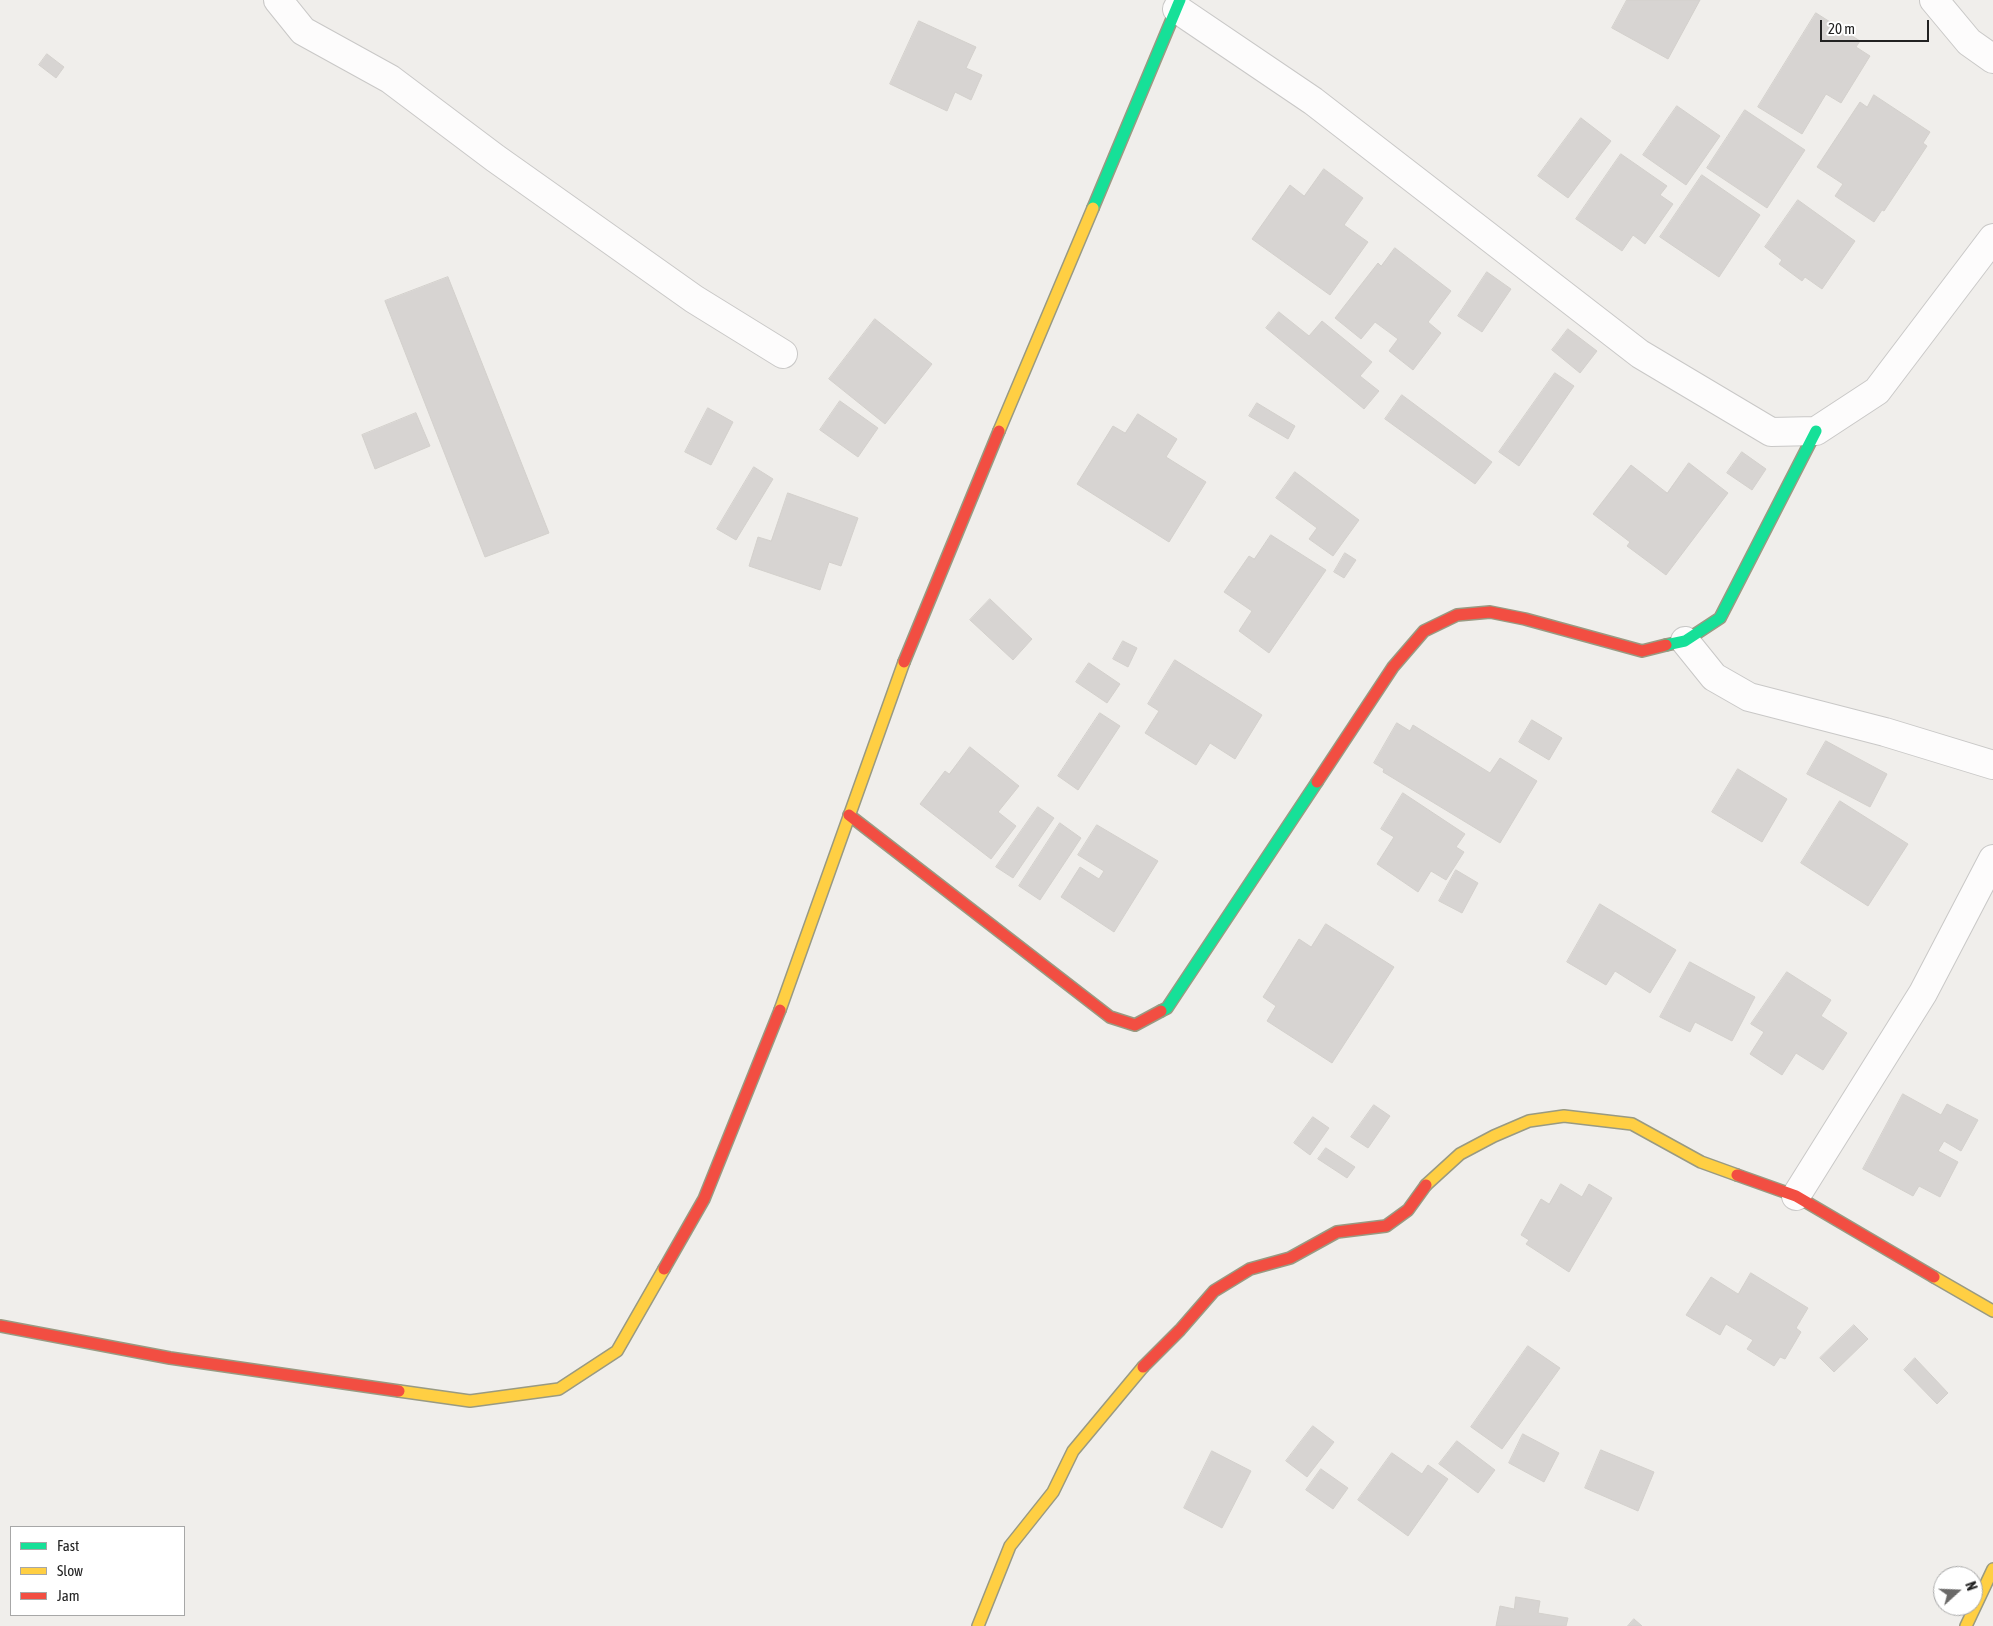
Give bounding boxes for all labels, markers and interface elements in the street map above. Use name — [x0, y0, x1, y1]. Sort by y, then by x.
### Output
scale bar — [1823, 10, 1932, 42]
text: 20 m — [1828, 20, 1855, 37]
legend — [10, 1526, 185, 1616]
text: Fast — [57, 1537, 79, 1554]
text: Slow — [57, 1562, 83, 1579]
north arrow — [1933, 1566, 1983, 1616]
text: N — [1962, 1580, 1980, 1593]
text: Jam — [57, 1587, 80, 1604]

